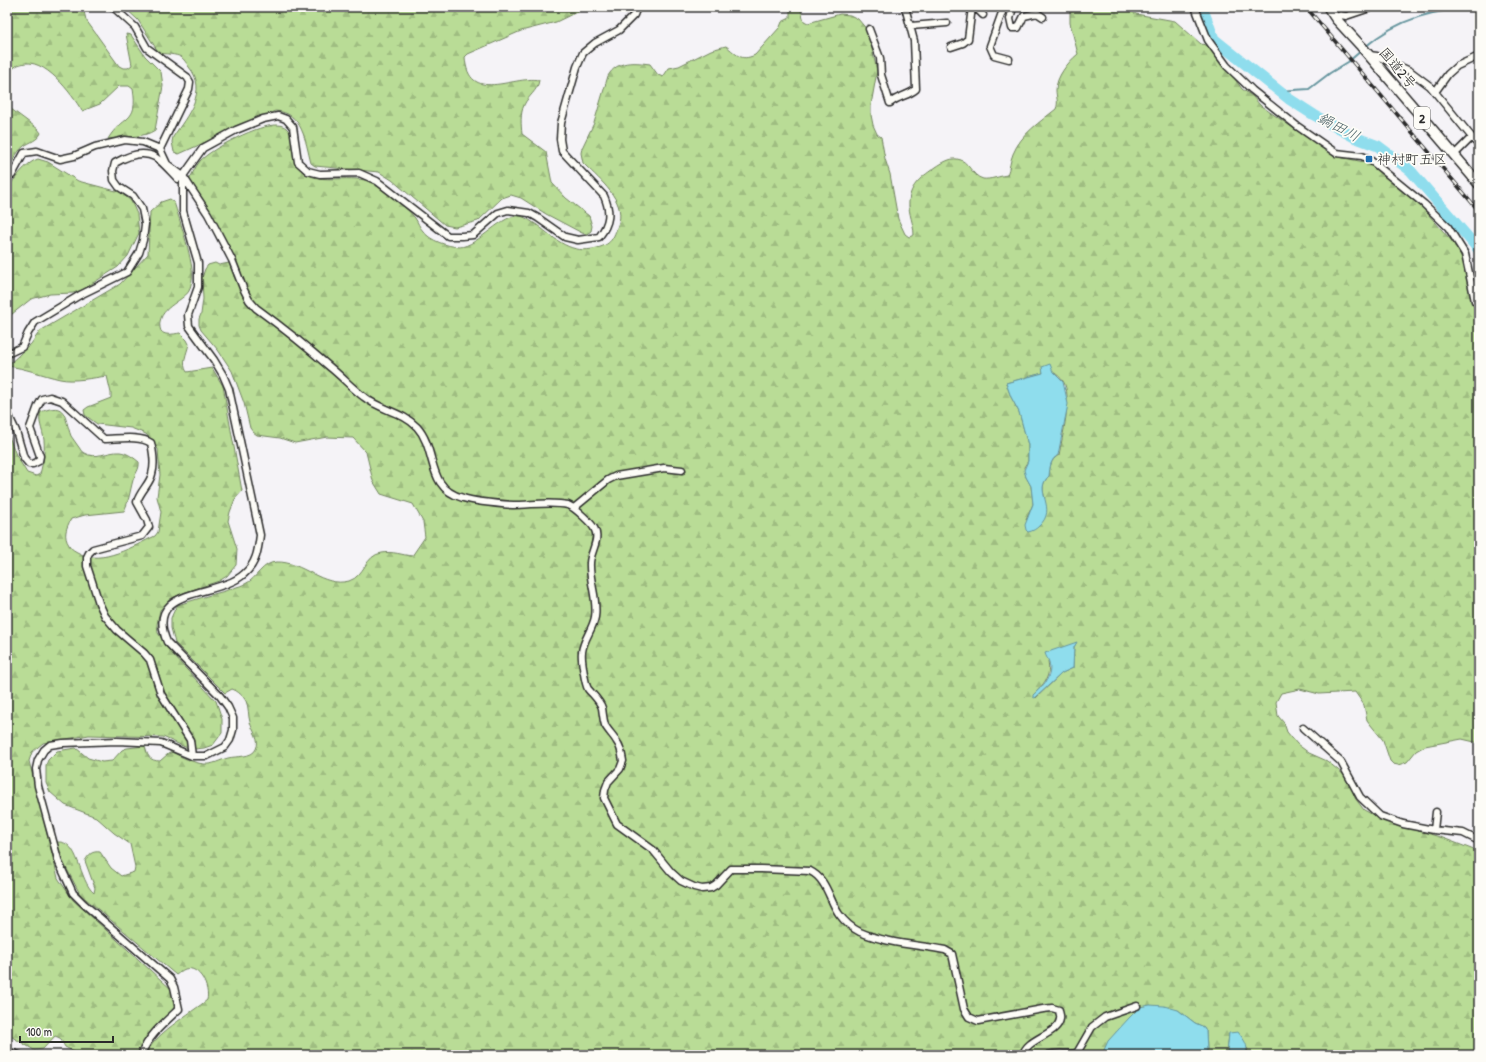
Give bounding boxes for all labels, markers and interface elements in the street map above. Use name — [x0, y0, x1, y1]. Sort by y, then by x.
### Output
street label: 国道2号 — [1375, 43, 1421, 92]
water label: 鍋田川 — [1314, 107, 1364, 146]
road number: 2 — [1414, 107, 1430, 129]
place label: 神村町五区 — [1377, 149, 1447, 168]
marker: 神村町五区 — [1364, 154, 1374, 164]
scale bar — [20, 1018, 113, 1044]
text: 100 m — [26, 1023, 52, 1040]

